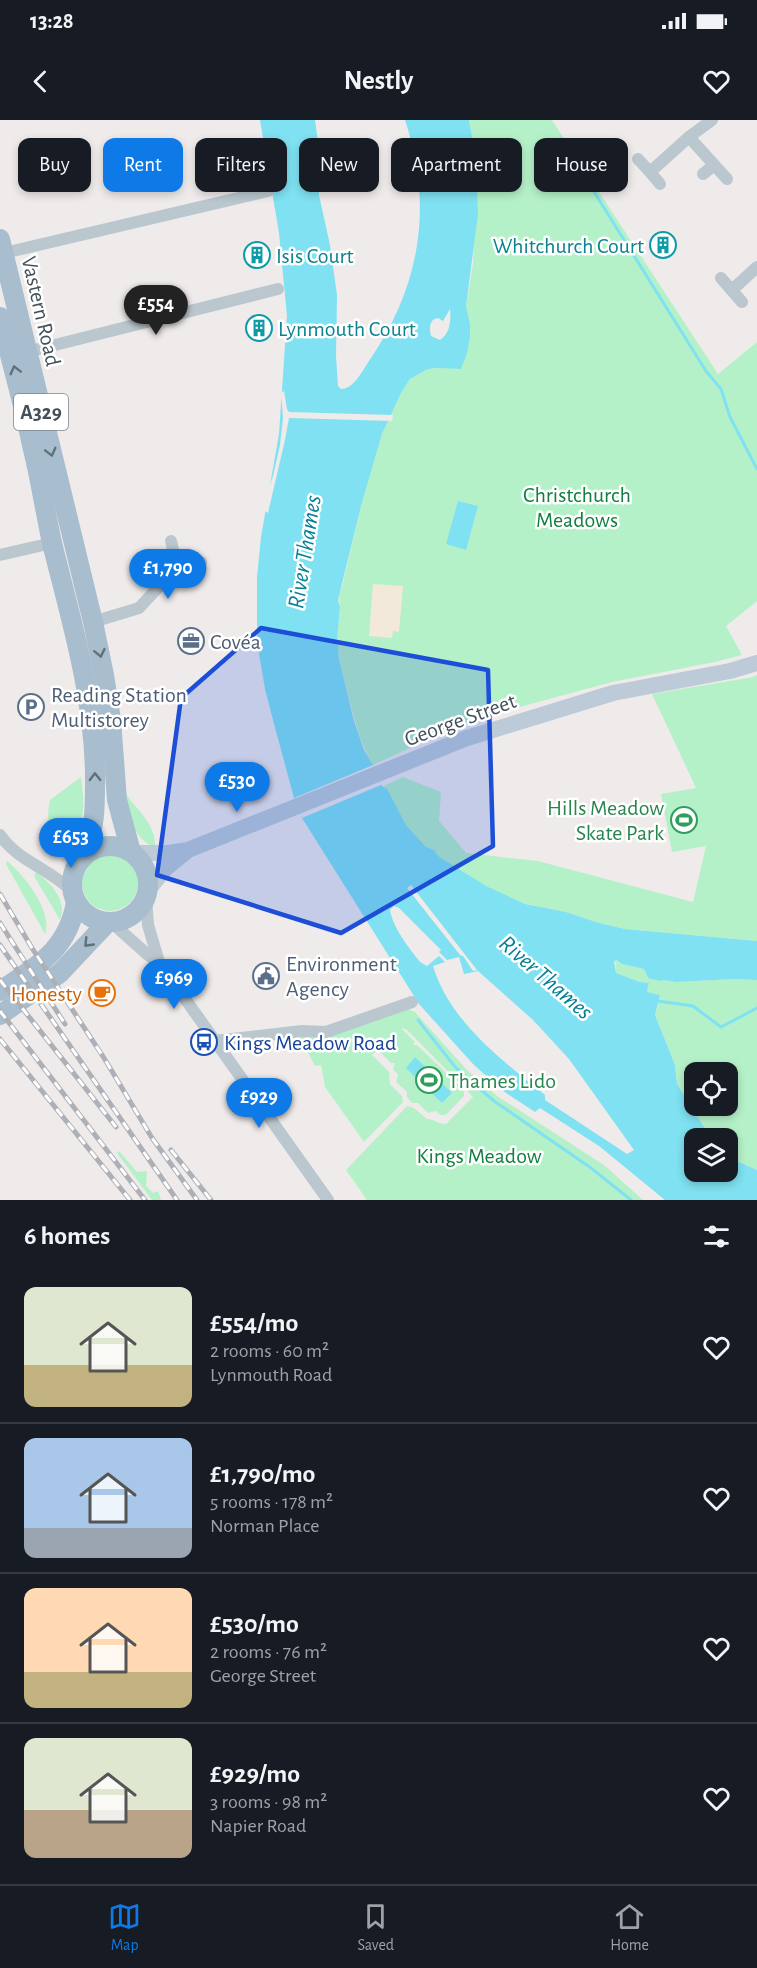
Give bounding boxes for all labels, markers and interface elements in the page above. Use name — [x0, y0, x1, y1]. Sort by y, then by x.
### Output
text: 13:28 — [30, 10, 74, 32]
icon: back — [24, 65, 57, 98]
icon: heart — [700, 65, 733, 98]
text: Nestly — [344, 67, 413, 94]
chip: Buy — [18, 138, 91, 192]
chip: Rent — [103, 138, 183, 192]
chip: Filters — [195, 138, 287, 192]
chip: New — [299, 138, 379, 192]
chip: Apartment — [391, 138, 522, 192]
chip: House — [534, 138, 628, 192]
building icon: Whitchurch Court — [648, 230, 678, 260]
place label: Whitchurch Court — [493, 235, 644, 257]
building icon: Isis Court — [242, 240, 272, 270]
place label: Isis Court — [276, 245, 354, 267]
street label: Vastern Road — [18, 254, 64, 368]
pin: £554 — [120, 285, 192, 336]
text: £554 — [138, 294, 174, 314]
building icon: Lynmouth Court — [244, 313, 274, 343]
place label: Lynmouth Court — [278, 318, 416, 340]
one-way arrow — [9, 365, 22, 375]
road number: A329 — [14, 394, 68, 430]
one-way arrow — [44, 447, 57, 457]
park label: Christchurch Meadows — [523, 484, 631, 531]
water label: River Thames — [284, 493, 326, 611]
pin: £1,790 — [119, 549, 217, 600]
text: £1,790 — [143, 558, 193, 578]
office icon: Covéa — [176, 626, 206, 656]
place label: Covéa — [210, 631, 261, 653]
one-way arrow — [93, 648, 106, 658]
place label: Reading Station Multistorey — [51, 684, 187, 731]
street label: George Street — [402, 690, 519, 750]
parking icon: Reading Station Multistorey — [16, 692, 46, 722]
pin: £530 — [201, 762, 273, 813]
text: £530 — [219, 771, 255, 791]
one-way arrow — [89, 773, 101, 782]
place label: Hills Meadow Skate Park — [547, 797, 664, 844]
sports icon: Hills Meadow Skate Park — [669, 805, 699, 835]
pin: £653 — [35, 818, 107, 869]
text: £653 — [53, 827, 89, 847]
water label: River Thames — [494, 931, 597, 1025]
one-way arrow — [84, 935, 95, 946]
place label: Environment Agency — [286, 953, 397, 1000]
pin: £969 — [138, 959, 210, 1010]
public building icon: Environment Agency — [251, 961, 281, 991]
text: £969 — [155, 968, 193, 988]
cafe icon: Honesty — [87, 978, 117, 1008]
place label: Honesty — [11, 983, 83, 1005]
bus stop icon: Kings Meadow Road — [189, 1027, 219, 1057]
place label: Kings Meadow Road — [224, 1032, 397, 1054]
map controls — [684, 1062, 738, 1182]
button: locate — [684, 1062, 738, 1116]
sports icon: Thames Lido — [414, 1065, 444, 1095]
place label: Thames Lido — [448, 1070, 556, 1092]
pin: £929 — [223, 1078, 295, 1129]
text: £929 — [240, 1087, 278, 1107]
button: layers — [684, 1128, 738, 1182]
park label: Kings Meadow — [416, 1145, 542, 1167]
icon: filters — [700, 1220, 733, 1253]
text: 6 homes — [24, 1223, 110, 1249]
text: £554/mo — [210, 1310, 298, 1336]
icon: home — [72, 1311, 144, 1383]
icon: heart — [700, 1331, 733, 1364]
text: 2 rooms · 60 m² — [210, 1341, 329, 1361]
text: Lynmouth Road — [210, 1365, 332, 1385]
text: £1,790/mo — [210, 1461, 315, 1487]
icon: home — [72, 1462, 144, 1534]
icon: heart — [700, 1482, 733, 1515]
text: 5 rooms · 178 m² — [210, 1492, 333, 1512]
text: Norman Place — [210, 1516, 319, 1536]
text: £530/mo — [210, 1611, 299, 1637]
icon: home — [72, 1612, 144, 1684]
icon: heart — [700, 1632, 733, 1665]
text: 2 rooms · 76 m² — [210, 1642, 327, 1662]
text: George Street — [210, 1666, 316, 1686]
text: £929/mo — [210, 1761, 300, 1787]
icon: home — [72, 1762, 144, 1834]
icon: heart — [700, 1782, 733, 1815]
text: 3 rooms · 98 m² — [210, 1792, 327, 1812]
text: Napier Road — [210, 1816, 306, 1836]
tab: Map — [108, 1900, 141, 1955]
tab: Saved — [357, 1900, 394, 1955]
tab: Home — [610, 1900, 649, 1955]

